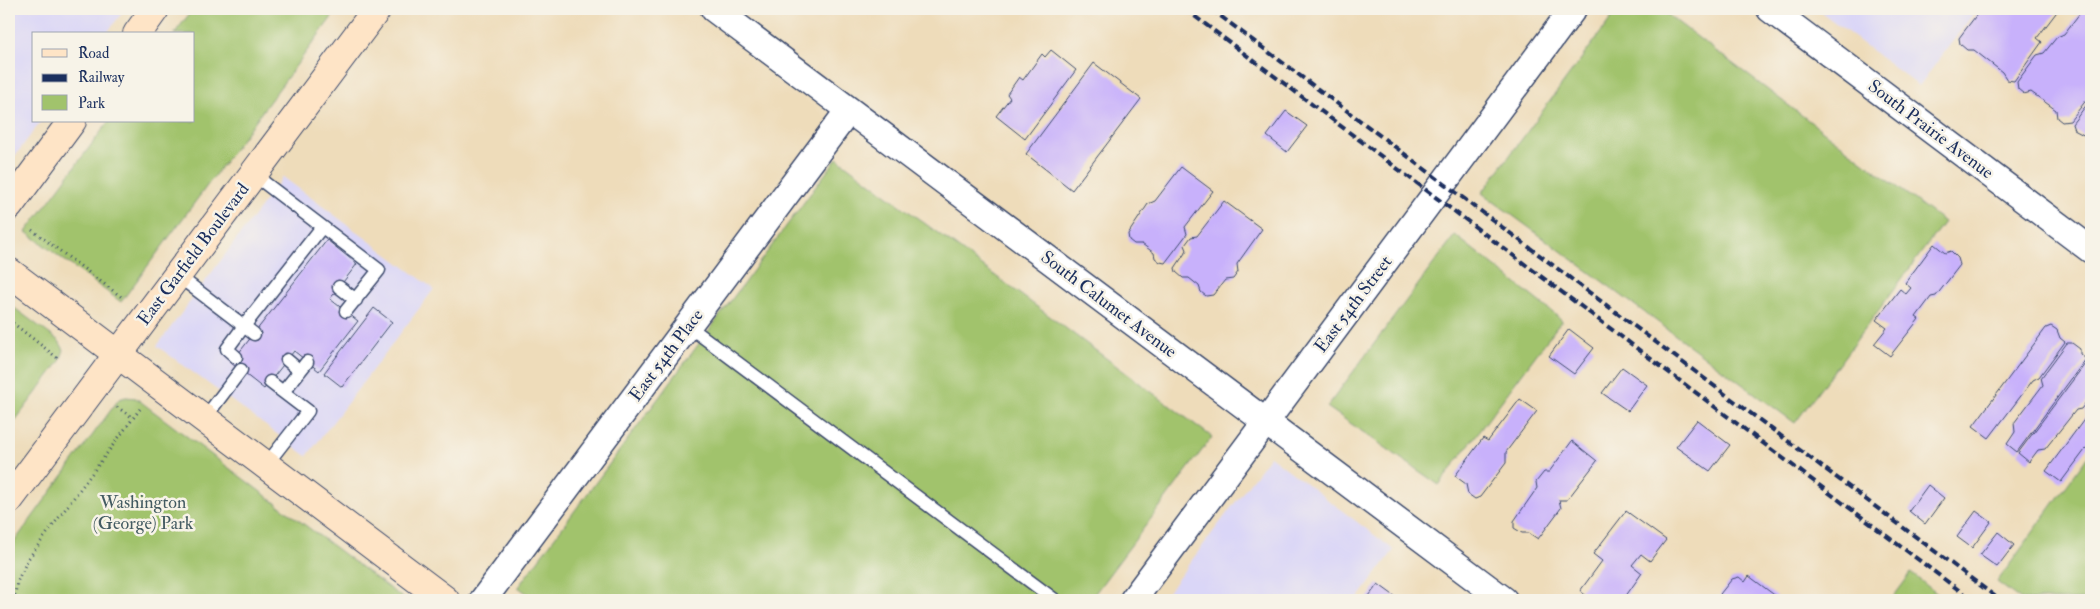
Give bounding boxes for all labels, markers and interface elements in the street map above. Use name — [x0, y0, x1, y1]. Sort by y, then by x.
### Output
legend — [32, 32, 195, 122]
text: Road — [78, 44, 110, 63]
text: Railway — [78, 68, 125, 87]
street label: South Prairie Avenue — [1863, 75, 1998, 184]
text: Park — [78, 94, 105, 113]
street label: East Garfield Boulevard — [132, 178, 255, 330]
street label: South Calumet Avenue — [1036, 246, 1182, 363]
street label: East 54th Street — [1309, 251, 1398, 357]
street label: East 54th Place — [624, 304, 709, 406]
park label: Washington (George) Park — [93, 491, 194, 535]

